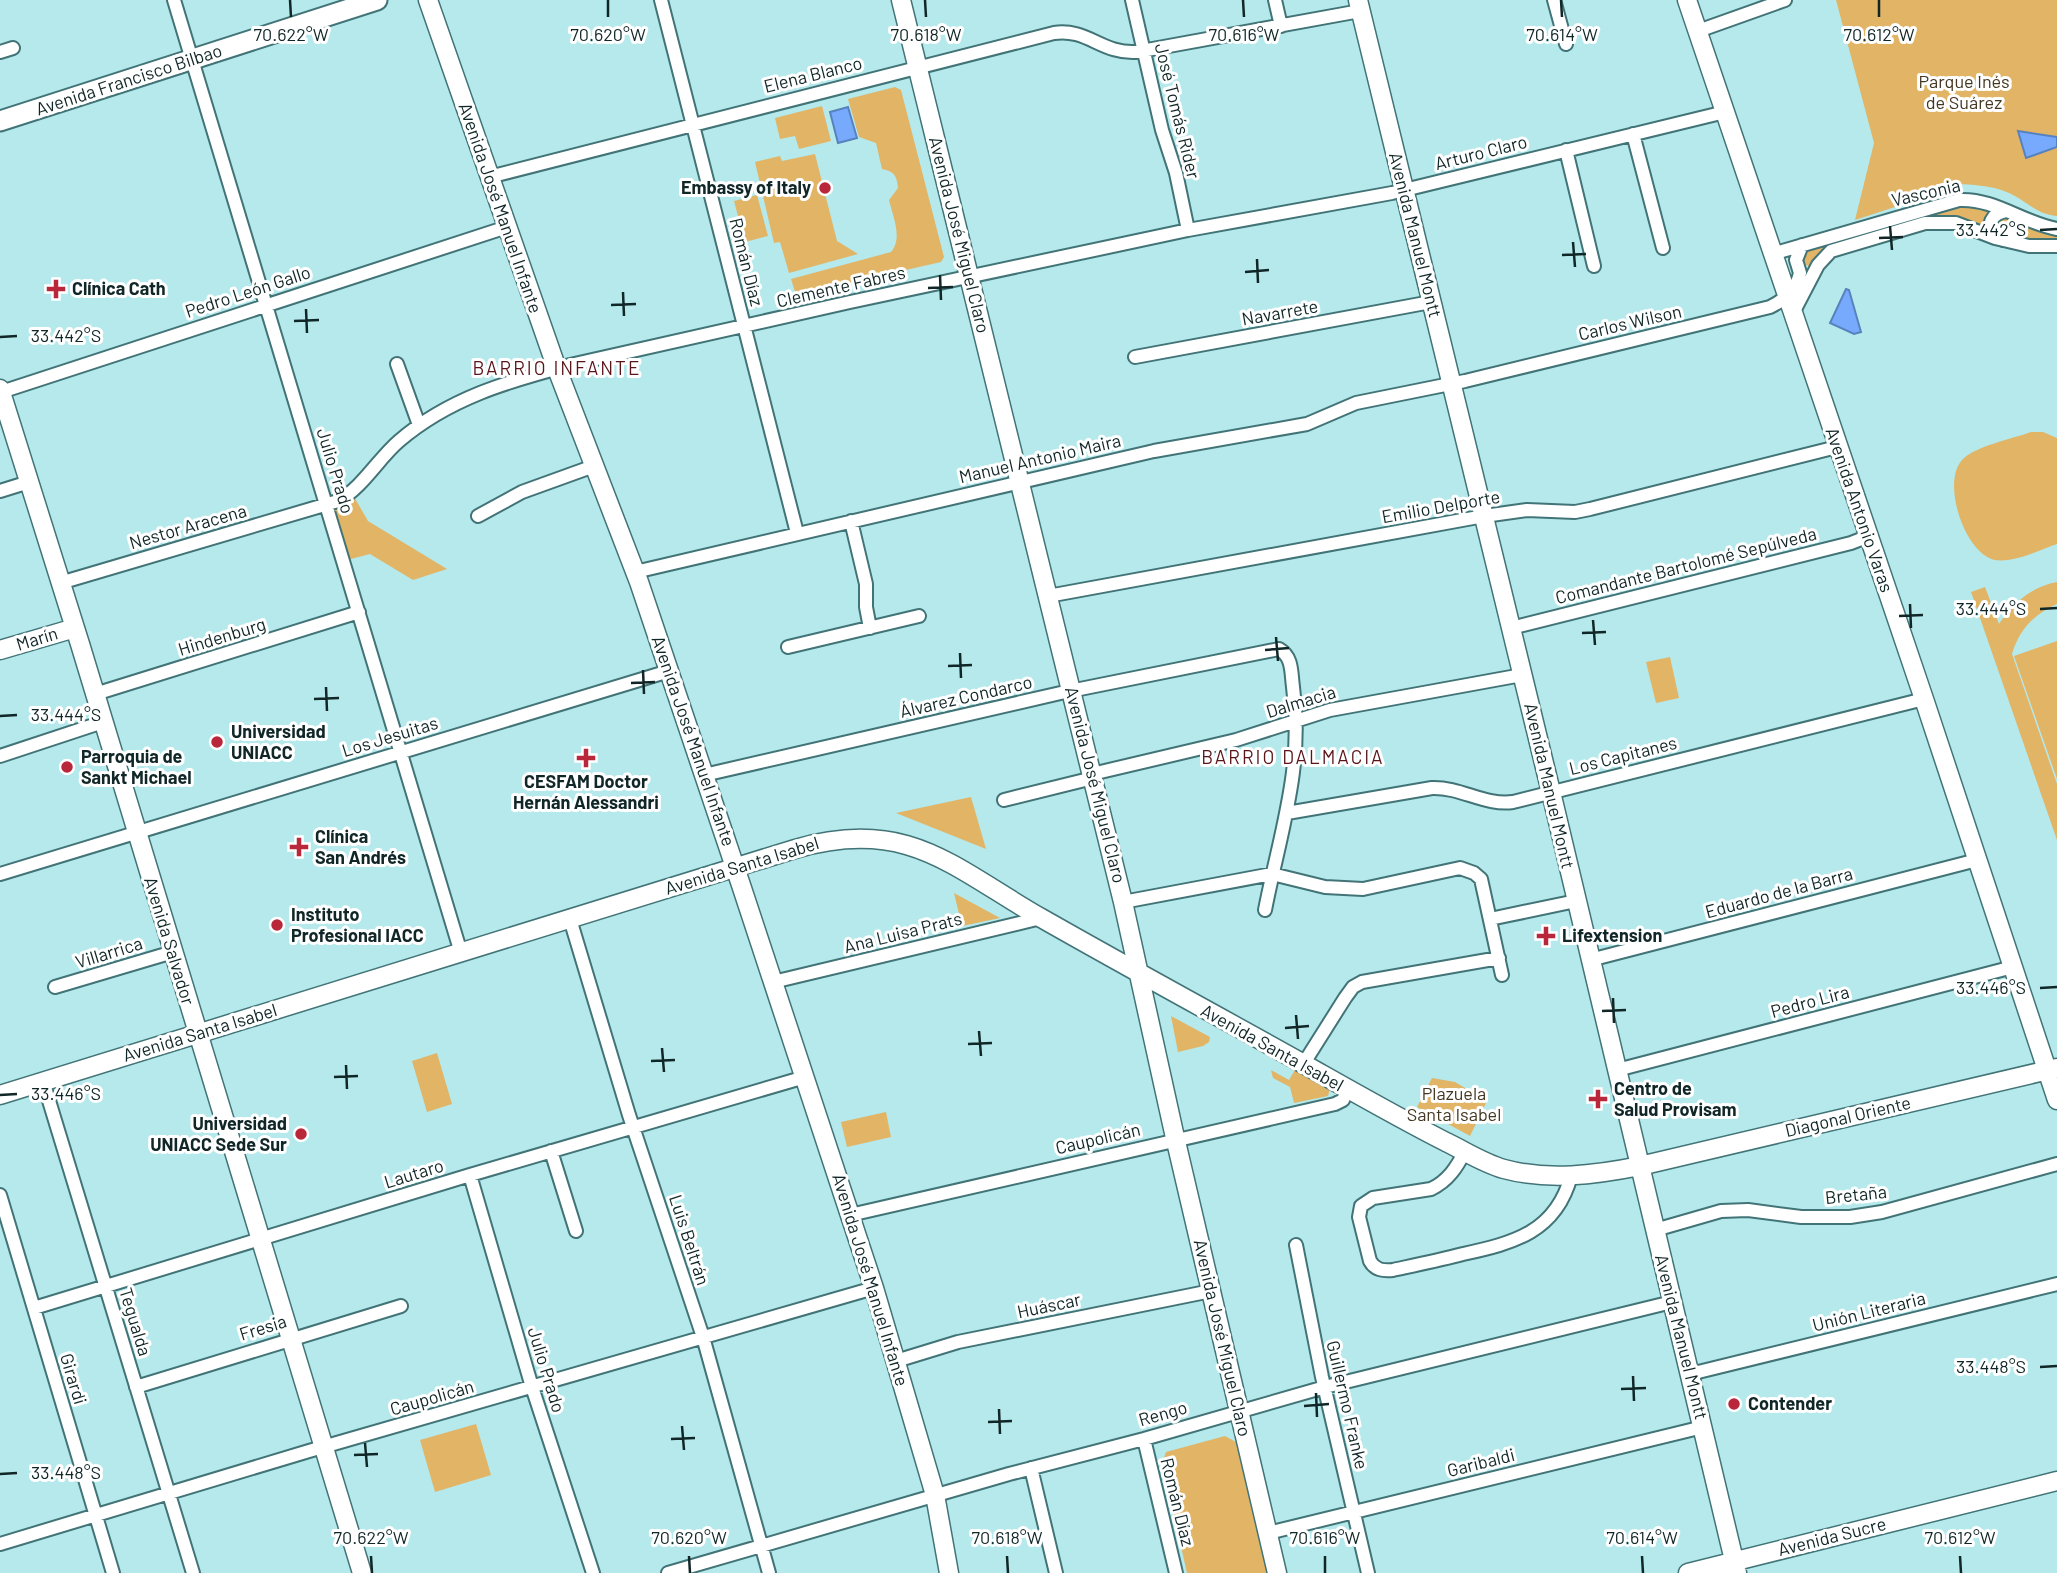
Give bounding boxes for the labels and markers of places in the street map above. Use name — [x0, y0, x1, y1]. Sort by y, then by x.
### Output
place label: Embassy of Italy — [681, 176, 811, 198]
marker: Embassy of Italy — [817, 180, 833, 196]
place label: Clínica Cath — [72, 277, 166, 299]
marker: Clínica Cath — [46, 279, 66, 299]
place label: Universidad UNIACC — [231, 720, 326, 763]
marker: Universidad UNIACC — [209, 734, 225, 750]
place label: Parroquia de Sankt Michael — [81, 745, 192, 788]
marker: CESFAM Doctor Hernán Alessandri — [576, 748, 596, 768]
marker: Parroquia de Sankt Michael — [59, 759, 75, 775]
place label: CESFAM Doctor Hernán Alessandri — [513, 770, 659, 813]
place label: Clínica San Andrés — [315, 825, 406, 868]
marker: Clínica San Andrés — [289, 837, 309, 857]
place label: Instituto Profesional IACC — [291, 903, 424, 946]
marker: Instituto Profesional IACC — [269, 917, 285, 933]
place label: Lifextension — [1562, 924, 1662, 946]
marker: Lifextension — [1536, 926, 1556, 946]
place label: Centro de Salud Provisam — [1614, 1077, 1737, 1120]
marker: Centro de Salud Provisam — [1588, 1089, 1608, 1109]
place label: Universidad UNIACC Sede Sur — [150, 1112, 287, 1155]
marker: Universidad UNIACC Sede Sur — [293, 1126, 309, 1142]
place label: Contender — [1748, 1392, 1832, 1414]
marker: Contender — [1726, 1396, 1742, 1412]

